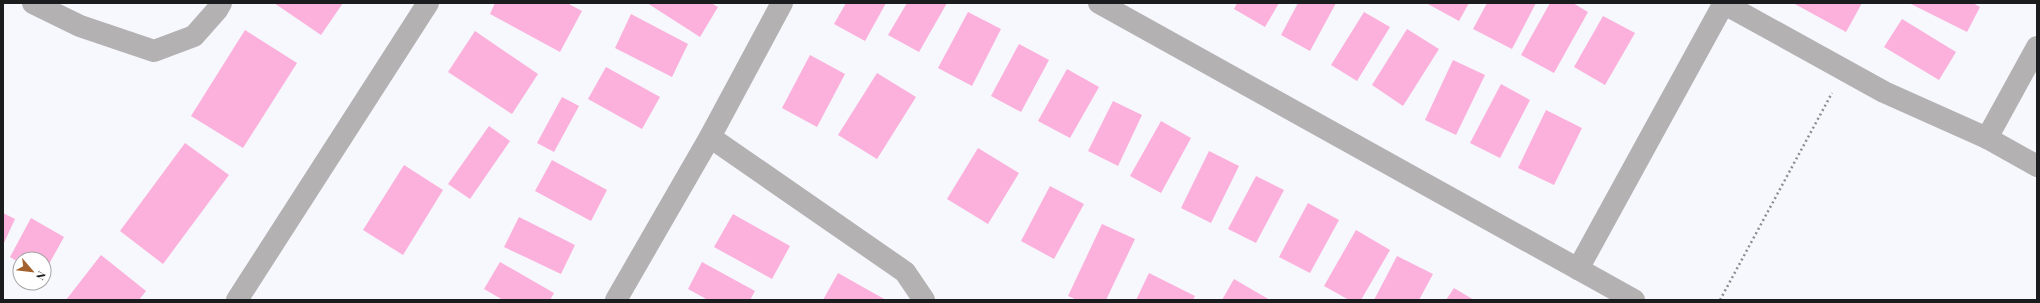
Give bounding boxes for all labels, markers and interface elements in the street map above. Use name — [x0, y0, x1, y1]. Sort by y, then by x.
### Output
north arrow — [12, 251, 52, 291]
text: N — [33, 269, 50, 283]

